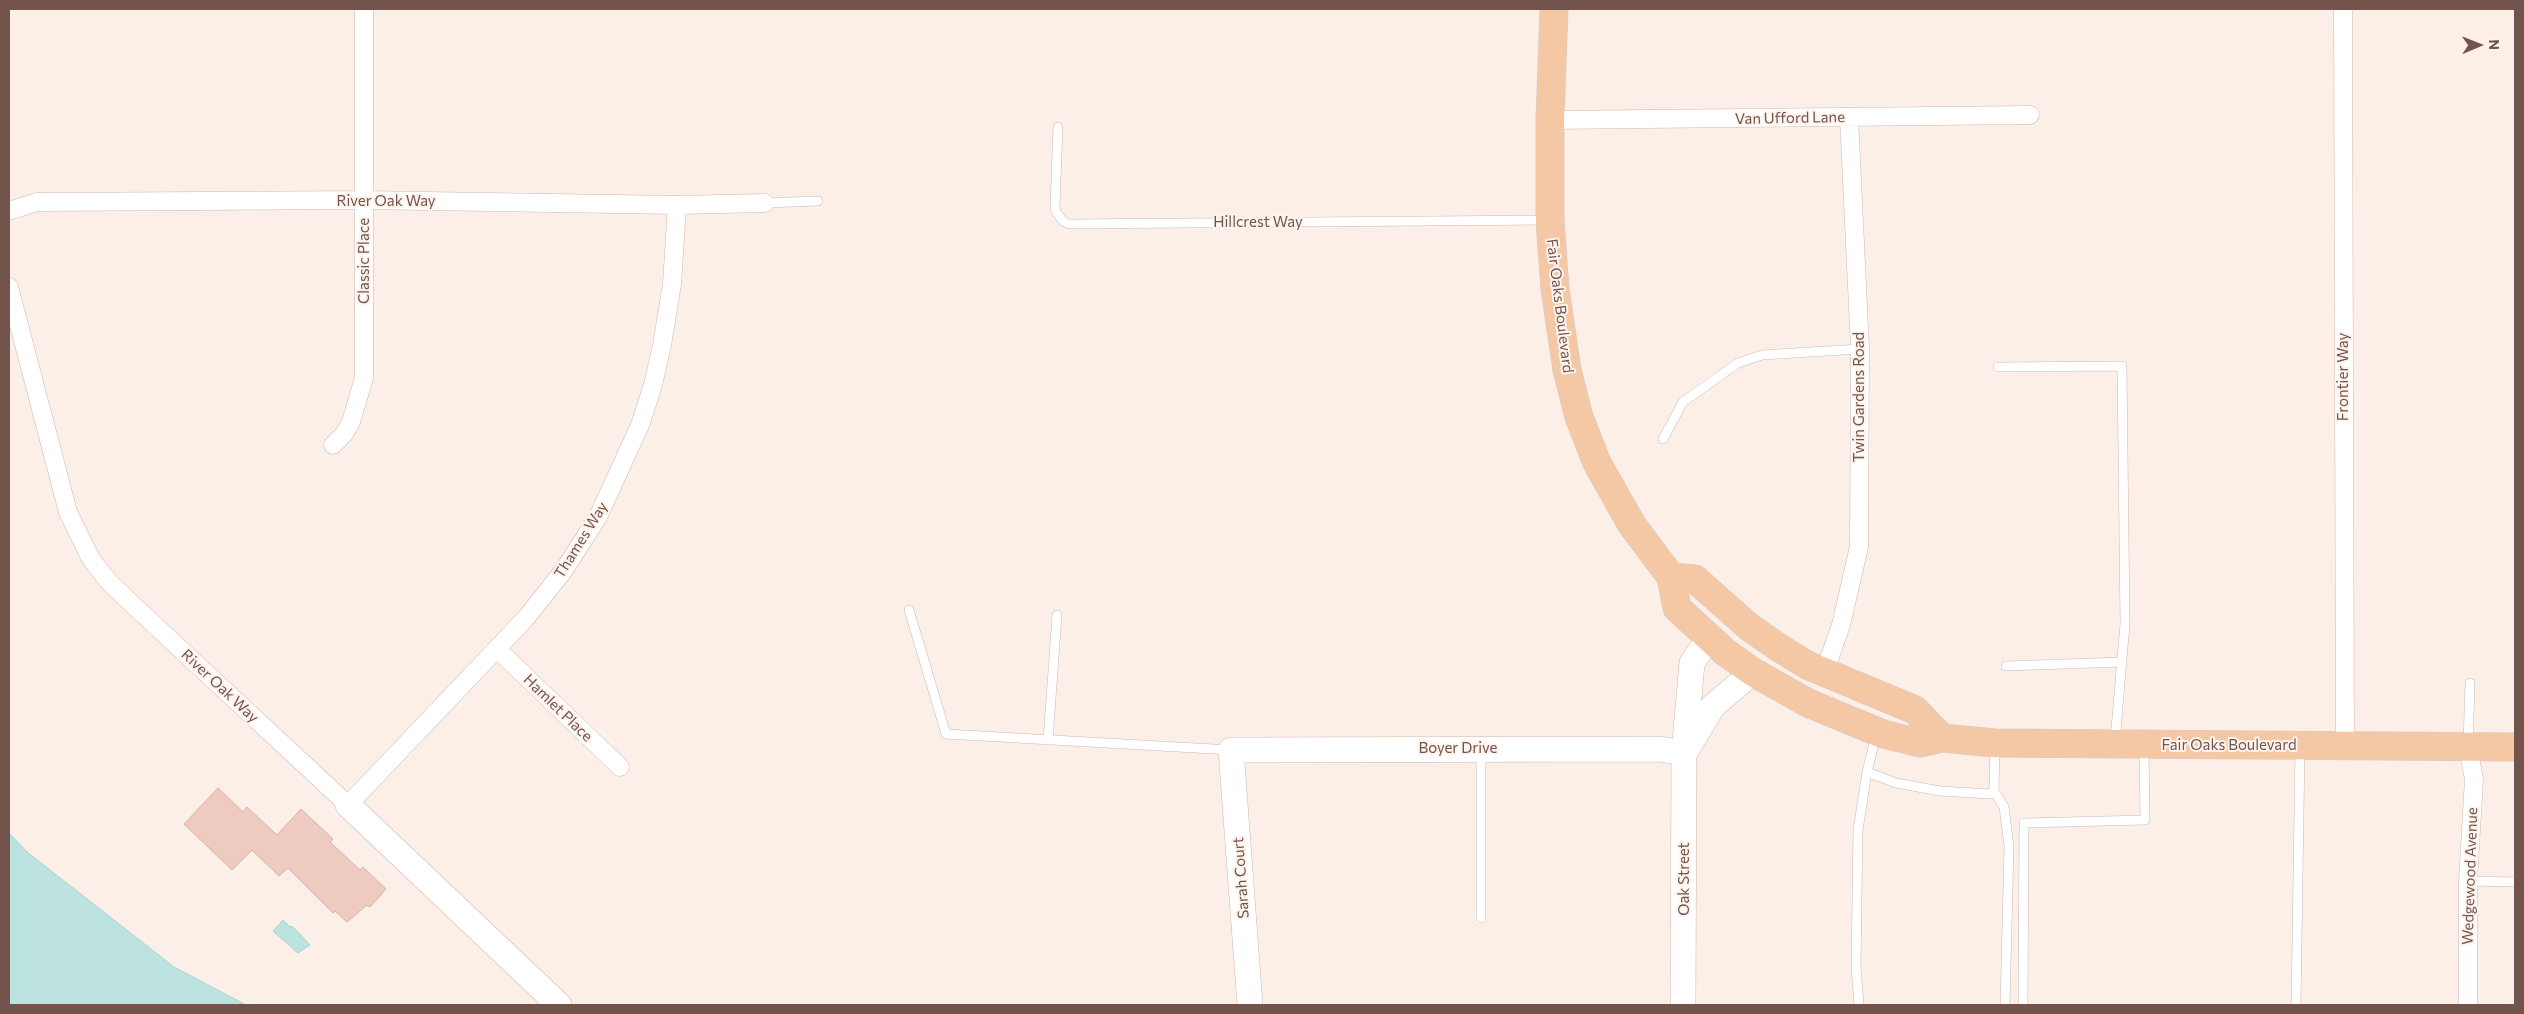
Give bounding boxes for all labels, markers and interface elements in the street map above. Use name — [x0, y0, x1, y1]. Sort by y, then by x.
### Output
north arrow — [2454, 20, 2504, 70]
text: N — [2486, 39, 2503, 50]
street label: Van Ufford Lane — [1735, 108, 1845, 128]
street label: River Oak Way — [336, 192, 436, 210]
street label: Hillcrest Way — [1213, 213, 1303, 231]
street label: Classic Place — [355, 218, 373, 304]
street label: Fair Oaks Boulevard — [1543, 238, 1577, 374]
street label: Twin Gardens Road — [1850, 332, 1868, 462]
street label: Frontier Way — [2334, 333, 2352, 421]
street label: Thames Way — [550, 498, 612, 582]
street label: River Oak Way — [178, 646, 262, 726]
street label: Hamlet Place — [520, 671, 596, 745]
street label: Fair Oaks Boulevard — [2161, 736, 2297, 754]
street label: Boyer Drive — [1419, 739, 1497, 757]
street label: Wedgewood Avenue — [2459, 807, 2481, 945]
street label: Sarah Court — [1229, 837, 1253, 919]
street label: Oak Street — [1675, 842, 1693, 916]

